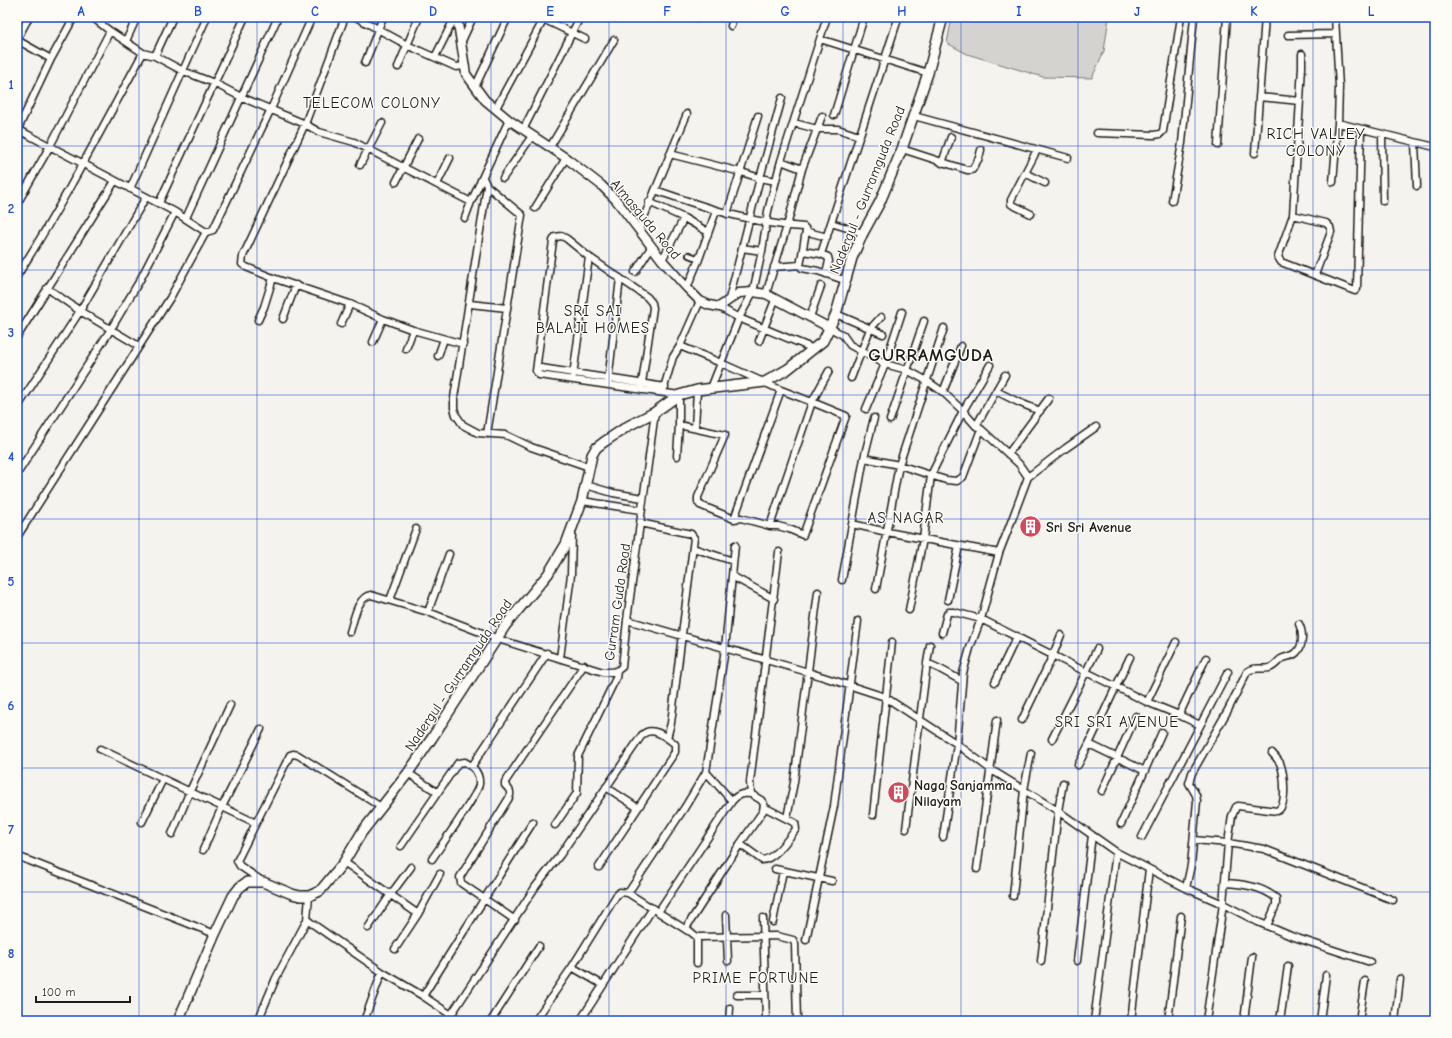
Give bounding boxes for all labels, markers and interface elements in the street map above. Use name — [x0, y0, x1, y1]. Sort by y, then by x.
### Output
text: A — [77, 4, 85, 19]
text: B — [194, 4, 202, 19]
text: C — [311, 4, 319, 19]
text: D — [429, 4, 437, 19]
text: E — [546, 4, 554, 19]
text: F — [663, 4, 671, 19]
text: G — [780, 4, 790, 19]
text: H — [897, 4, 907, 19]
text: I — [1016, 4, 1022, 19]
text: J — [1134, 4, 1140, 19]
text: K — [1250, 4, 1258, 19]
text: L — [1368, 4, 1375, 19]
text: 1 — [8, 77, 14, 92]
district label: TELECOM COLONY — [303, 94, 441, 112]
street label: Nadergul - Gurramguda Road — [826, 104, 909, 277]
district label: RICH VALLEY COLONY — [1266, 125, 1366, 160]
street label: Almasguda Road — [607, 176, 684, 263]
text: 2 — [8, 201, 14, 216]
district label: SRI SAI BALAJI HOMES — [536, 302, 650, 337]
text: 3 — [8, 325, 14, 340]
district label: GURRAMGUDA — [868, 345, 994, 366]
text: 4 — [8, 449, 14, 464]
district label: AS NAGAR — [868, 509, 944, 527]
building icon: Sri Sri Avenue — [1018, 514, 1044, 540]
place label: Sri Sri Avenue — [1046, 519, 1132, 536]
street label: Gurram Guda Road — [601, 542, 634, 662]
text: 5 — [8, 574, 15, 589]
street label: Nadergul - Gurramguda Road — [401, 596, 516, 754]
text: 6 — [8, 698, 15, 713]
district label: SRI SRI AVENUE — [1055, 713, 1179, 731]
place label: Naga Sanjamma Nilayam — [914, 777, 1013, 810]
building icon: Naga Sanjamma Nilayam — [885, 780, 911, 806]
text: 7 — [8, 822, 14, 837]
text: 8 — [8, 946, 14, 961]
district label: PRIME FORTUNE — [693, 969, 819, 987]
scale bar — [36, 978, 130, 1004]
text: 100 m — [42, 985, 75, 999]

